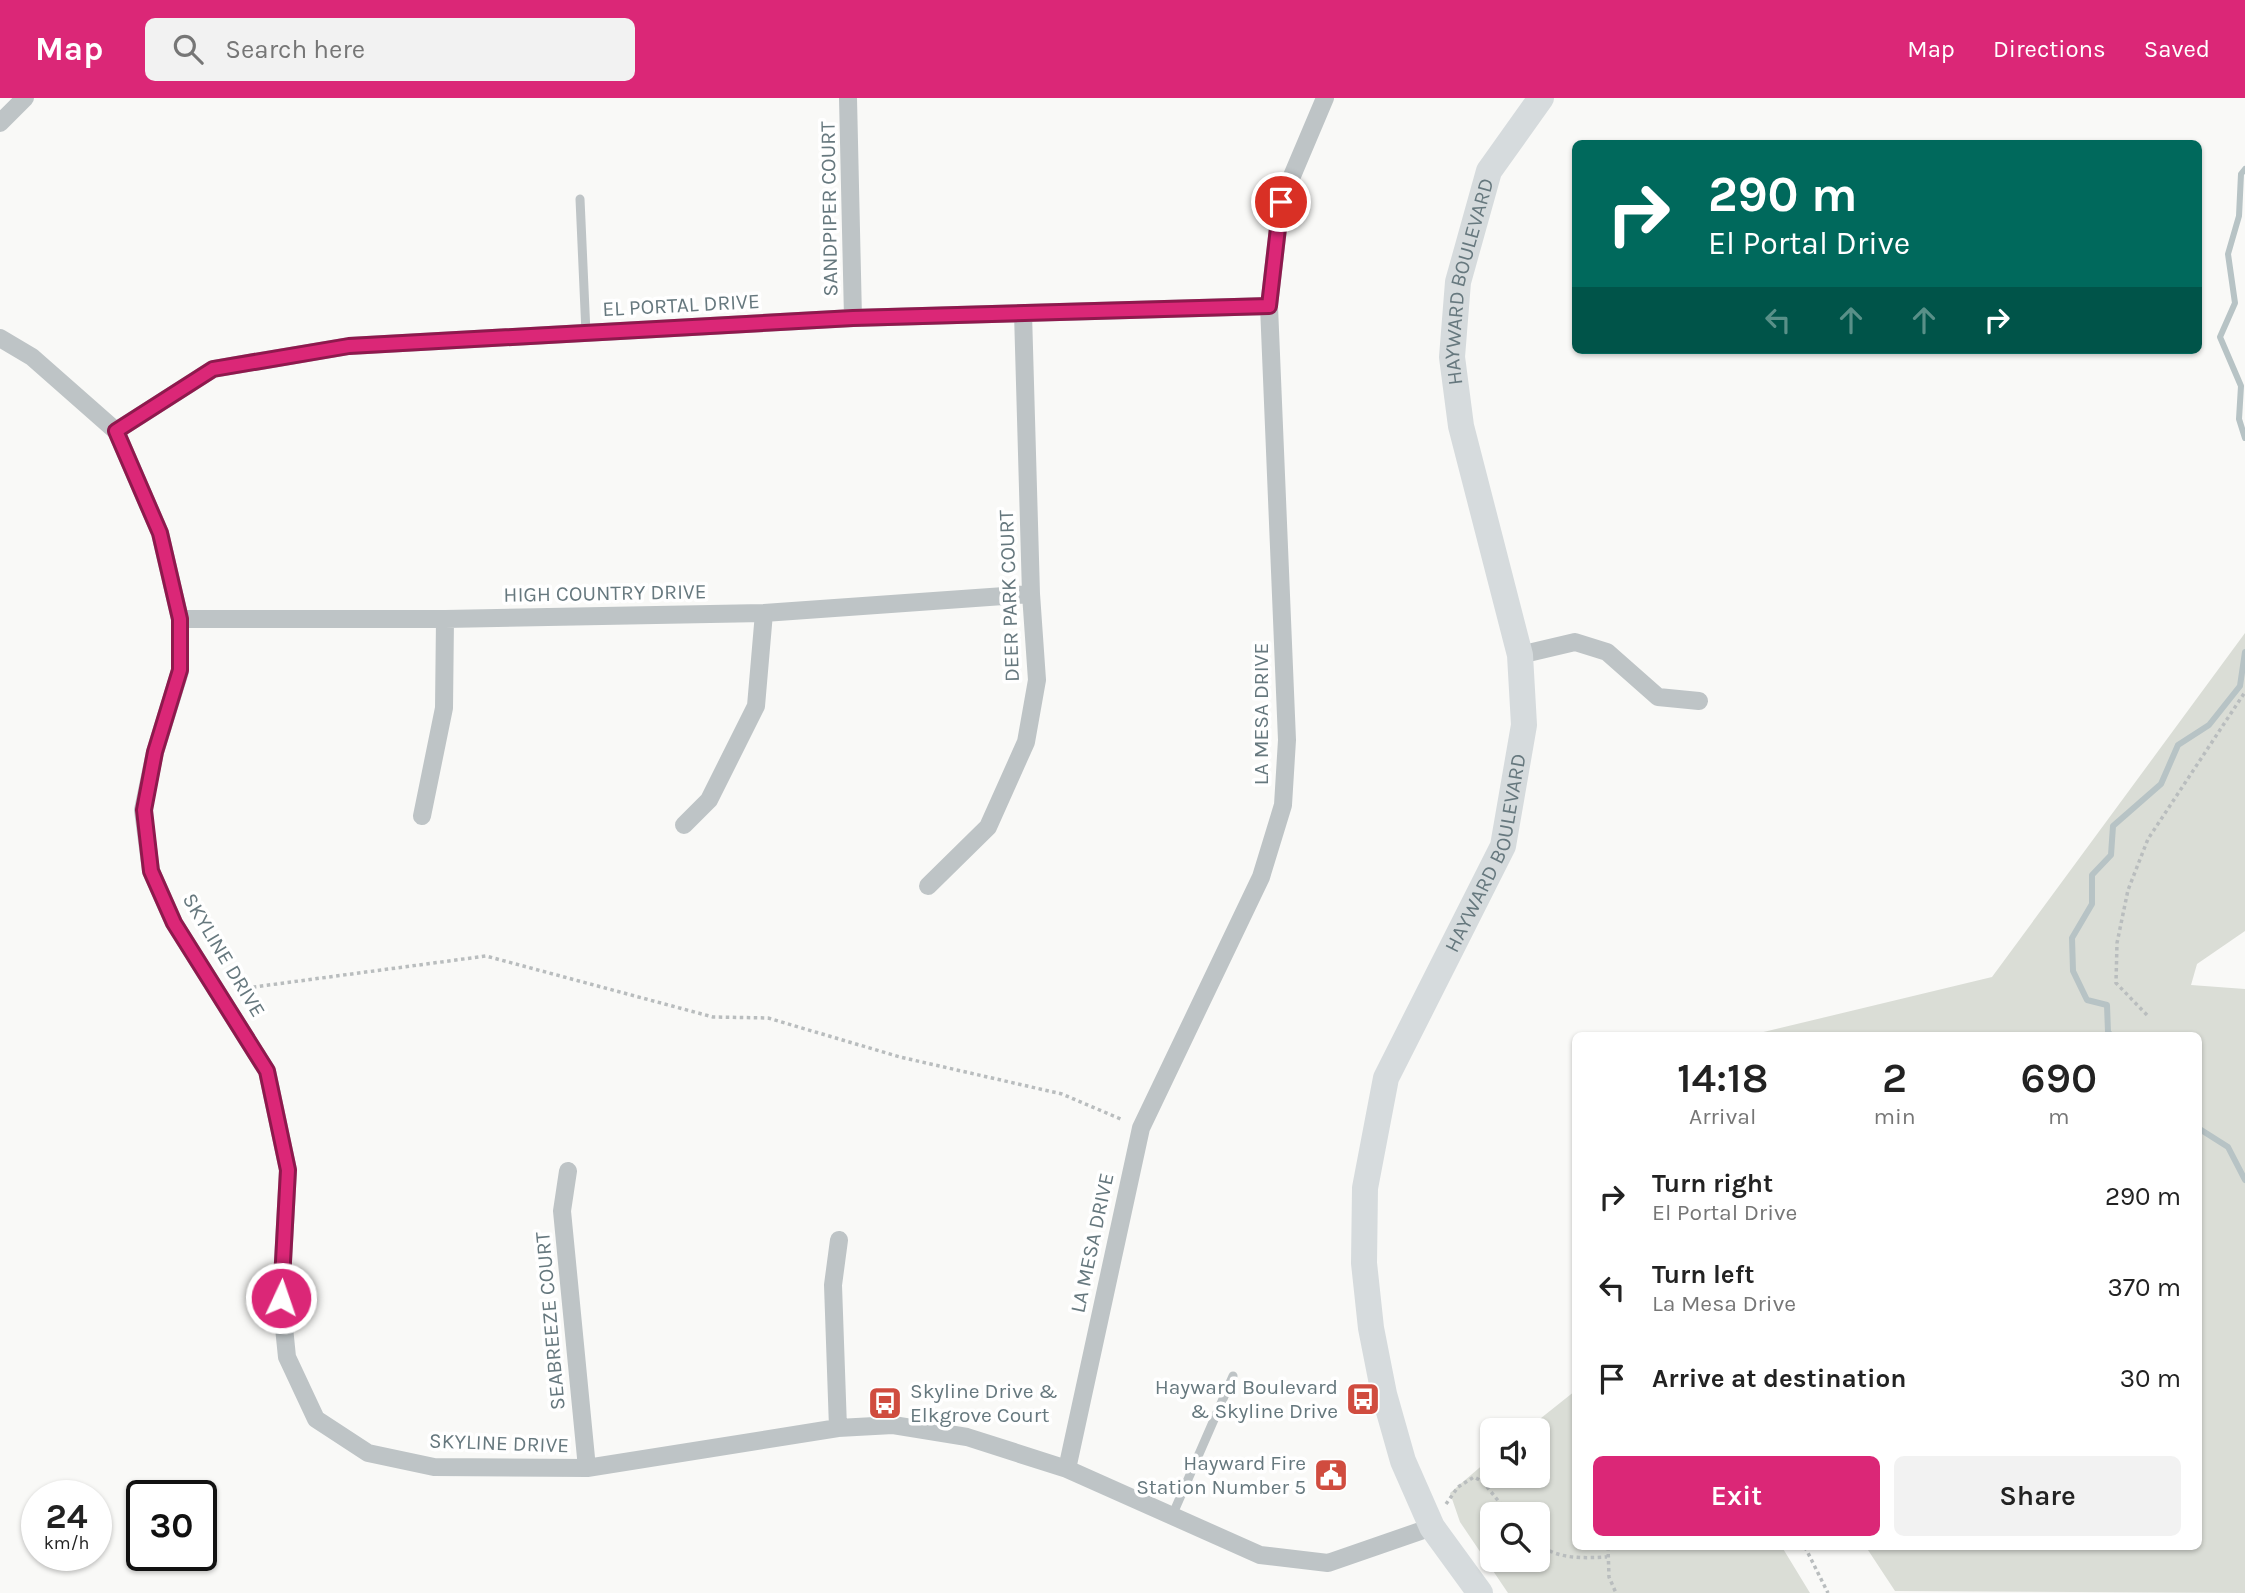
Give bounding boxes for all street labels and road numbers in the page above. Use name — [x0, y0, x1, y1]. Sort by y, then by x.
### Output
street label: SANDPIPER COURT — [815, 121, 843, 297]
street label: HAYWARD BOULEVARD — [1440, 175, 1498, 387]
street label: EL PORTAL DRIVE — [602, 289, 760, 321]
street label: DEER PARK COURT — [994, 509, 1024, 683]
street label: HIGH COUNTRY DRIVE — [503, 579, 707, 607]
street label: LA MESA DRIVE — [1249, 643, 1273, 785]
street label: HAYWARD BOULEVARD — [1439, 752, 1531, 956]
street label: SKYLINE DRIVE — [178, 889, 270, 1021]
street label: LA MESA DRIVE — [1065, 1171, 1119, 1315]
street label: SEABREEZE COURT — [530, 1230, 570, 1411]
street label: SKYLINE DRIVE — [429, 1429, 569, 1457]

